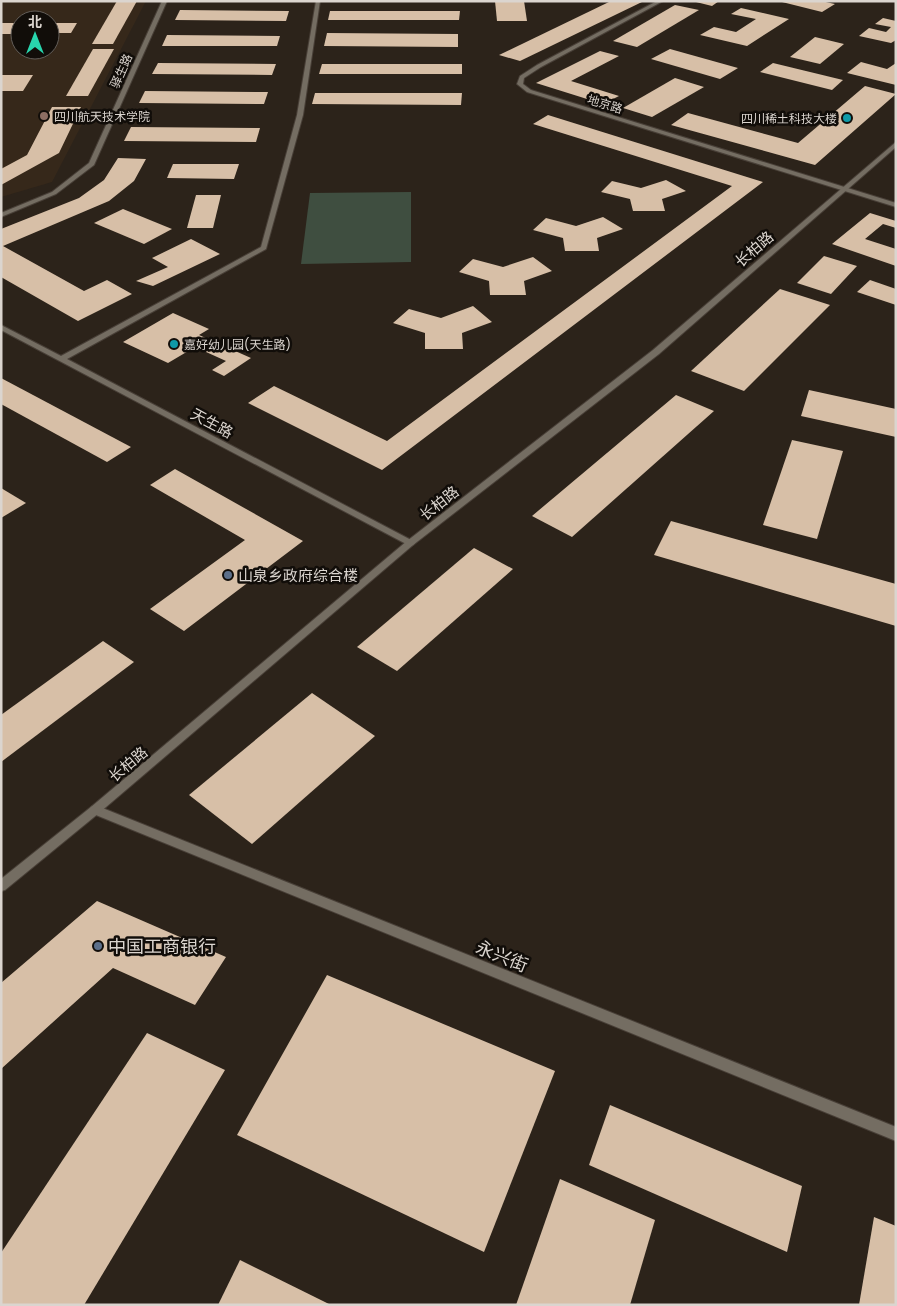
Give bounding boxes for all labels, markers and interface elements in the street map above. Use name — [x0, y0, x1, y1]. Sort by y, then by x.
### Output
north arrow — [10, 10, 60, 60]
text: 北 — [28, 12, 42, 32]
street label: 驿生路 — [106, 51, 136, 91]
street label: 地京路 — [585, 91, 625, 117]
place label: 四川航天技术学院 — [54, 108, 150, 125]
marker: 四川航天技术学院 — [38, 110, 50, 122]
place label: 四川稀土科技大楼 — [741, 110, 837, 127]
marker: 四川稀土科技大楼 — [841, 112, 853, 124]
street label: 长柏路 — [730, 226, 778, 272]
place label: 嘉好幼儿园(天生路) — [184, 336, 291, 353]
marker: 嘉好幼儿园(天生路) — [168, 338, 180, 350]
street label: 天生路 — [187, 403, 237, 443]
street label: 长柏路 — [415, 481, 463, 525]
place label: 山泉乡政府综合楼 — [238, 565, 358, 586]
marker: 山泉乡政府综合楼 — [222, 569, 234, 581]
street label: 长柏路 — [104, 741, 152, 787]
place label: 中国工商银行 — [108, 934, 216, 959]
street label: 永兴街 — [472, 934, 532, 978]
marker: 中国工商银行 — [92, 940, 104, 952]

